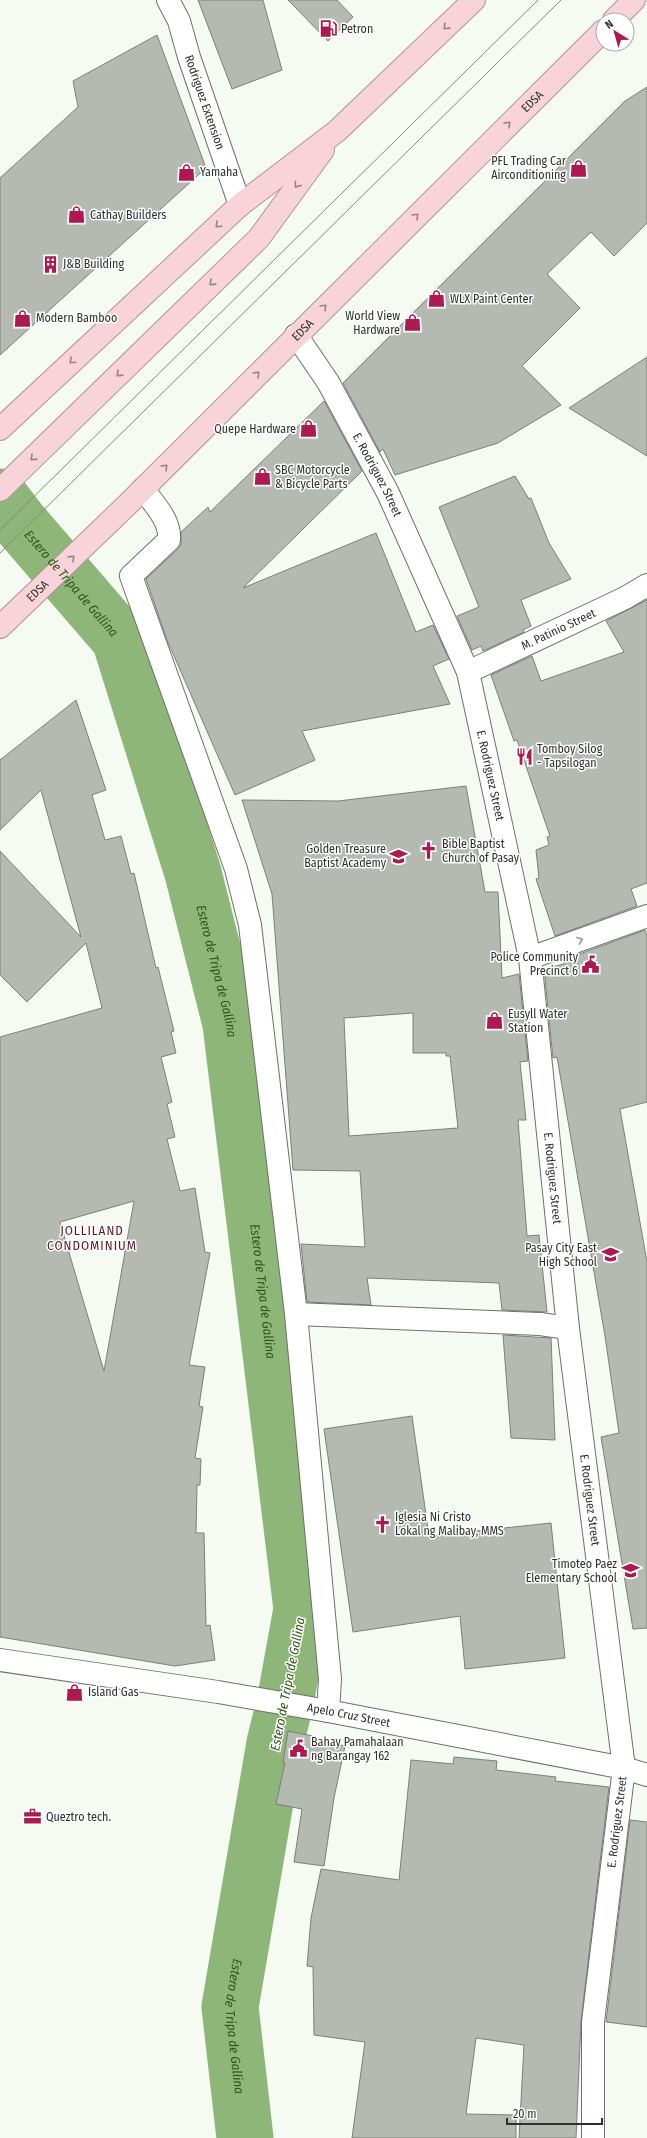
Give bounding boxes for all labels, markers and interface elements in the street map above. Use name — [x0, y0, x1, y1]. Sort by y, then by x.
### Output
north arrow — [595, 12, 635, 52]
text: N — [603, 17, 616, 32]
fuel station icon: Petron — [318, 19, 338, 39]
place label: Petron — [341, 22, 373, 36]
one-way arrow — [443, 22, 451, 30]
street label: Rodriguez Extension — [182, 53, 227, 152]
street label: EDSA — [518, 87, 546, 115]
one-way arrow — [503, 121, 511, 129]
place label: PFL Trading Car Airconditioning — [491, 154, 567, 182]
shop icon: PFL Trading Car Airconditioning — [569, 158, 589, 178]
shop icon: Yamaha — [177, 162, 197, 182]
place label: Yamaha — [200, 165, 238, 179]
one-way arrow — [295, 181, 302, 188]
shop icon: Cathay Builders — [67, 205, 87, 225]
place label: Cathay Builders — [90, 208, 166, 222]
one-way arrow — [411, 213, 419, 221]
one-way arrow — [216, 220, 223, 227]
building icon: J&B Building — [40, 254, 60, 274]
place label: J&B Building — [63, 257, 124, 271]
one-way arrow — [209, 278, 217, 286]
shop icon: WLX Paint Center — [427, 289, 447, 309]
place label: WLX Paint Center — [450, 292, 533, 306]
one-way arrow — [319, 305, 327, 312]
shop icon: Modern Bamboo — [13, 308, 33, 328]
place label: World View Hardware — [345, 309, 400, 337]
place label: Modern Bamboo — [36, 311, 117, 325]
shop icon: World View Hardware — [403, 313, 423, 333]
street label: EDSA — [289, 316, 317, 344]
one-way arrow — [69, 356, 77, 364]
one-way arrow — [116, 369, 124, 377]
one-way arrow — [252, 371, 260, 379]
shop icon: Quepe Hardware — [299, 419, 319, 439]
place label: Quepe Hardware — [214, 422, 296, 436]
street label: E. Rodriguez Street — [350, 431, 405, 519]
one-way arrow — [30, 453, 38, 461]
place label: SBC Motorcycle & Bicycle Parts — [275, 463, 350, 491]
one-way arrow — [160, 464, 168, 472]
shop icon: SBC Motorcycle & Bicycle Parts — [252, 467, 272, 487]
water label: Estero de Tripa de Gallina — [21, 527, 121, 640]
one-way arrow — [67, 555, 75, 563]
street label: EDSA — [24, 577, 52, 605]
street label: M. Patinio Street — [519, 606, 598, 653]
street label: E. Rodriguez Street — [474, 729, 507, 822]
place label: Tomboy Silog - Tapsilogan — [537, 742, 603, 770]
restaurant icon: Tomboy Silog - Tapsilogan — [514, 746, 534, 766]
place label: Bible Baptist Church of Pasay — [442, 837, 520, 865]
church icon: Bible Baptist Church of Pasay — [419, 841, 439, 861]
place label: Golden Treasure Baptist Academy — [304, 842, 387, 870]
school or university icon: Golden Treasure Baptist Academy — [389, 846, 409, 866]
water label: Estero de Tripa de Gallina — [193, 903, 240, 1038]
one-way arrow — [576, 936, 583, 944]
place label: Police Community Precinct 6 — [490, 950, 579, 978]
public building icon: Police Community Precinct 6 — [581, 954, 601, 974]
place label: Eusyll Water Station — [508, 1007, 568, 1035]
shop icon: Eusyll Water Station — [485, 1011, 505, 1031]
street label: E. Rodriguez Street — [541, 1132, 564, 1225]
district label: JOLLILAND CONDOMINIUM — [47, 1223, 137, 1253]
water label: Estero de Tripa de Gallina — [247, 1223, 279, 1360]
place label: Pasay City East High School — [525, 1241, 597, 1269]
school or university icon: Pasay City East High School — [600, 1245, 620, 1265]
street label: E. Rodriguez Street — [577, 1453, 603, 1547]
place label: Iglesia Ni Cristo Lokal ng Malibay, MMS — [395, 1510, 504, 1538]
church icon: Iglesia Ni Cristo Lokal ng Malibay, MMS — [372, 1514, 392, 1534]
place label: Timoteo Paez Elementary School — [526, 1557, 617, 1585]
school or university icon: Timoteo Paez Elementary School — [620, 1561, 640, 1581]
water label: Estero de Tripa de Gallina — [267, 1616, 308, 1752]
shop icon: Island Gas — [65, 1682, 85, 1702]
place label: Island Gas — [88, 1685, 139, 1699]
street label: Apelo Cruz Street — [306, 1700, 391, 1730]
place label: Bahay Pamahalaan ng Barangay 162 — [311, 1735, 404, 1763]
public building icon: Bahay Pamahalaan ng Barangay 162 — [288, 1739, 308, 1759]
street label: E. Rodriguez Street — [604, 1775, 630, 1869]
office icon: Queztro tech. — [23, 1807, 43, 1827]
place label: Queztro tech. — [46, 1810, 111, 1824]
water label: Estero de Tripa de Gallina — [222, 1958, 247, 2095]
scale bar — [507, 2100, 602, 2126]
text: 20 m — [513, 2107, 537, 2121]

